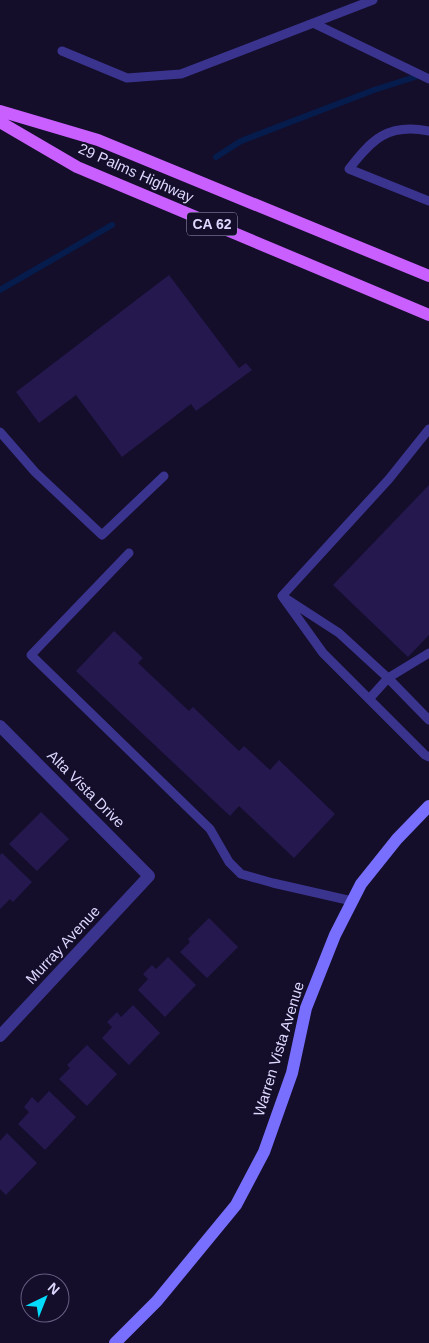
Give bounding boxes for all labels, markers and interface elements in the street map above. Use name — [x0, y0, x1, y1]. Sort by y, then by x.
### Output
street label: 29 Palms Highway — [76, 140, 197, 206]
road number: CA 62 — [187, 212, 237, 235]
street label: Alta Vista Drive — [44, 746, 129, 831]
street label: Murray Avenue — [22, 902, 103, 987]
street label: Warren Vista Avenue — [250, 980, 307, 1118]
north arrow — [20, 1273, 70, 1323]
text: N — [45, 1279, 63, 1298]

